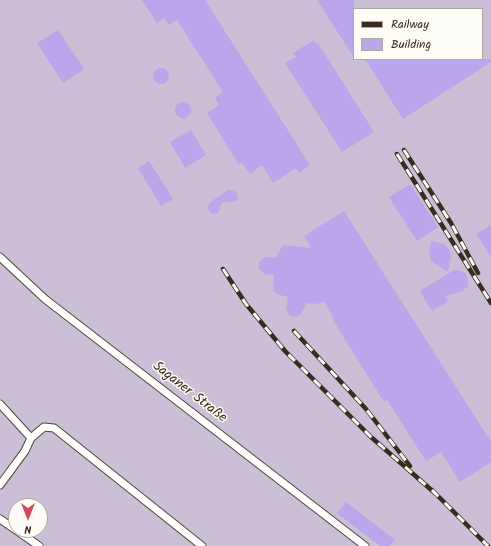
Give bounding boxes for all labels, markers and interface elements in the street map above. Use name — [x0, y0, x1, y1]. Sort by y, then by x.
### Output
legend — [353, 8, 483, 60]
text: Railway — [391, 15, 429, 34]
text: Building — [391, 35, 431, 54]
street label: Saganer Straße — [148, 359, 230, 427]
north arrow — [8, 498, 48, 538]
text: N — [25, 520, 31, 538]

